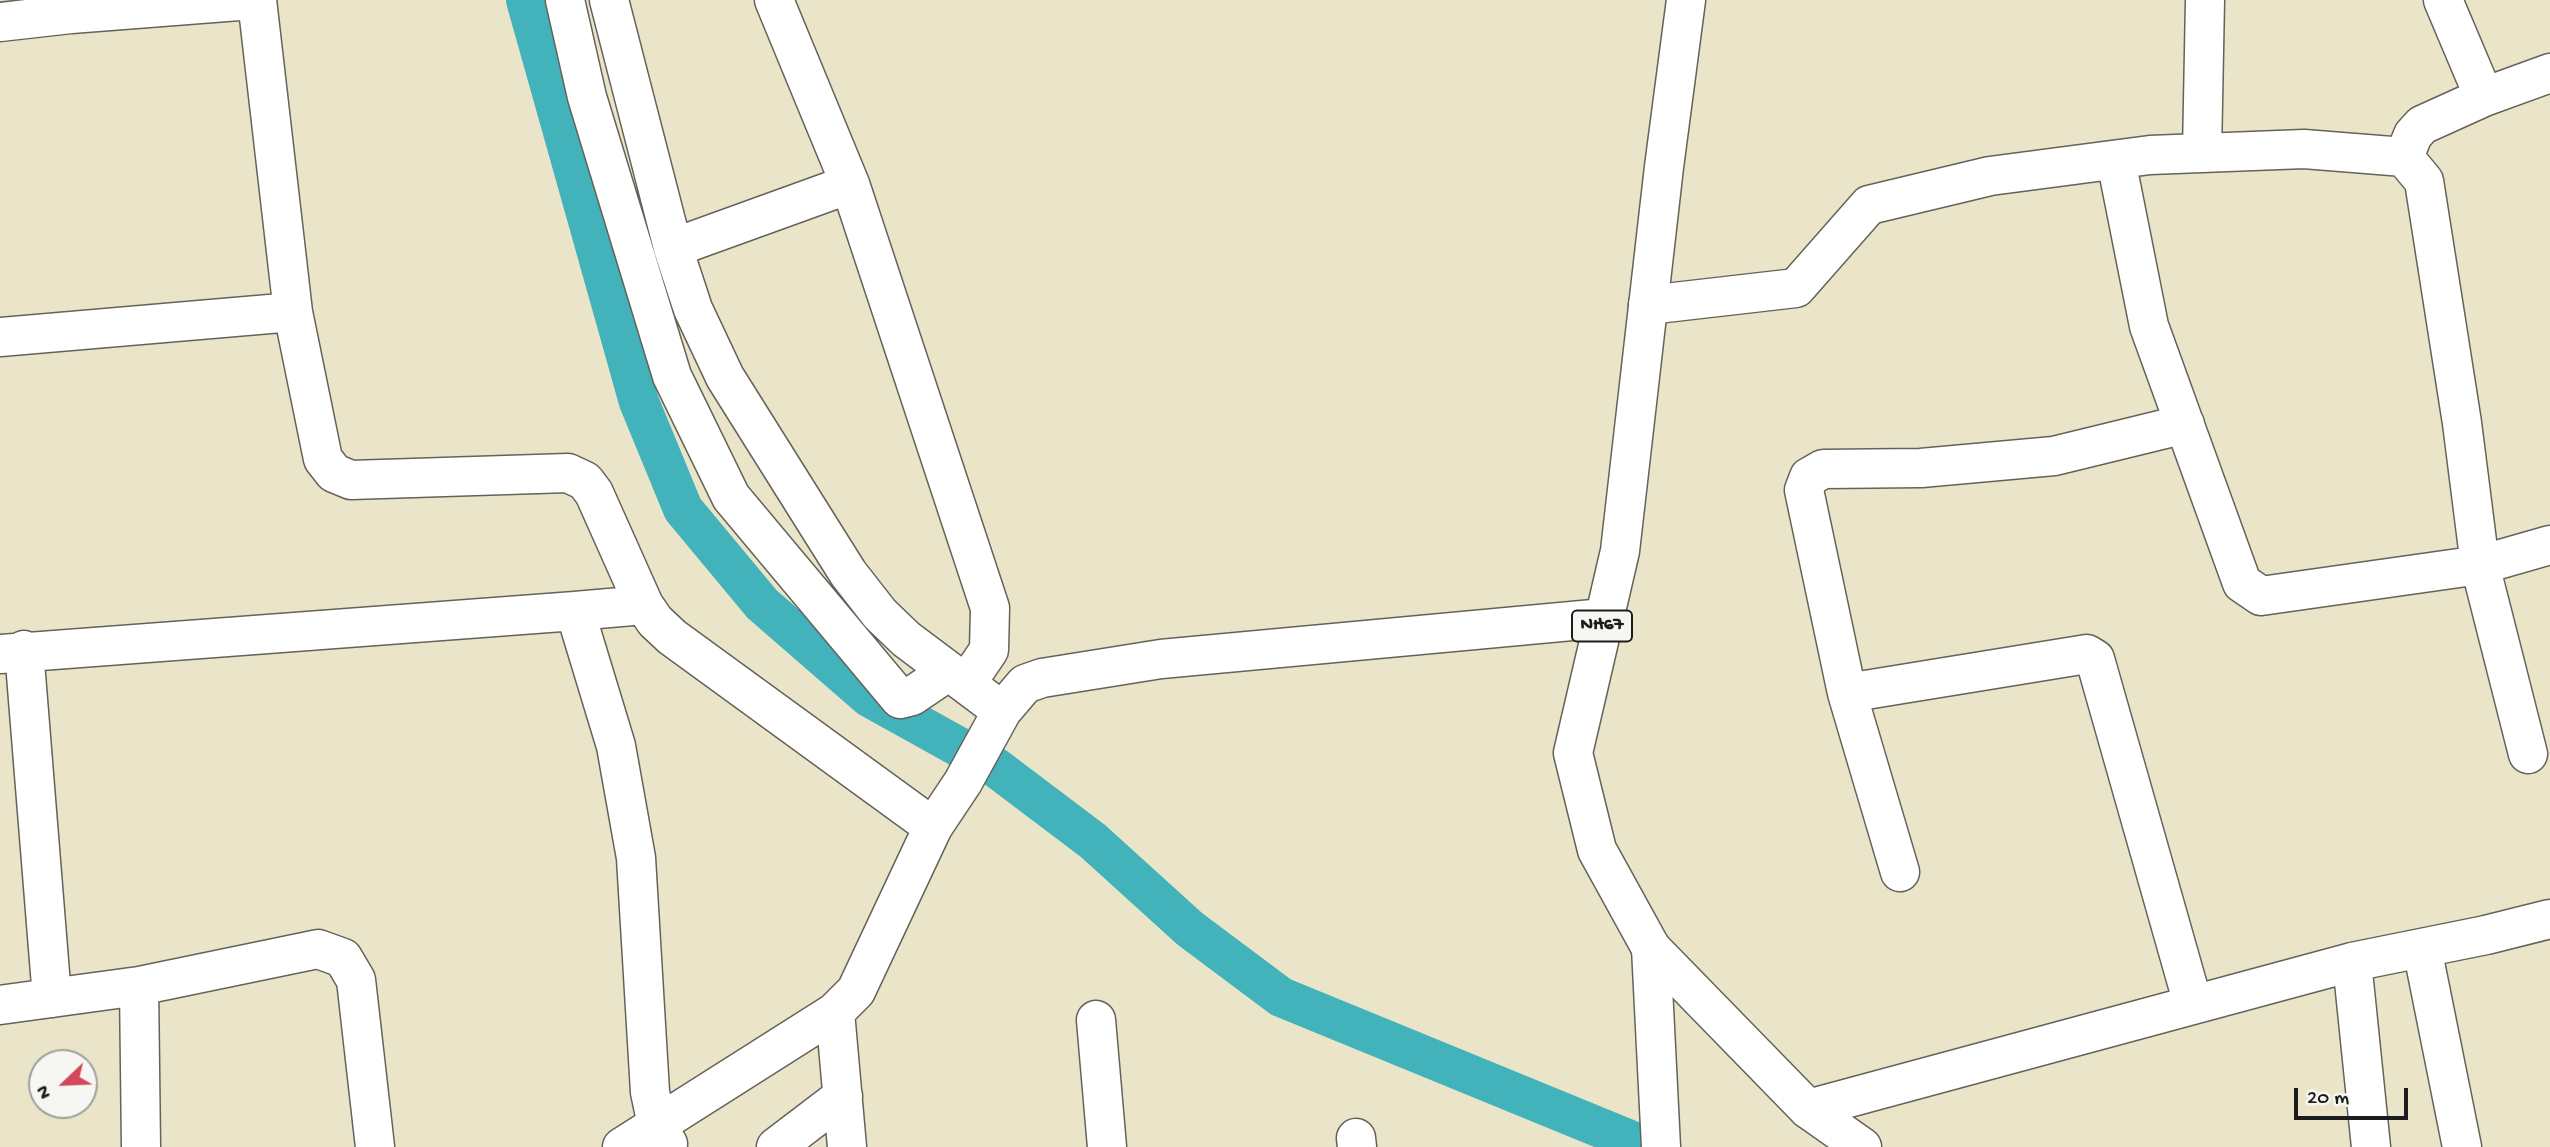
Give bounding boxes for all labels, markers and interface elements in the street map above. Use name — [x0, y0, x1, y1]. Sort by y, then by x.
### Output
road number: NH67 — [1572, 610, 1632, 642]
north arrow — [28, 1049, 98, 1119]
scale bar — [2298, 1074, 2412, 1118]
text: N — [32, 1081, 58, 1102]
text: 20 m — [2307, 1087, 2349, 1112]

